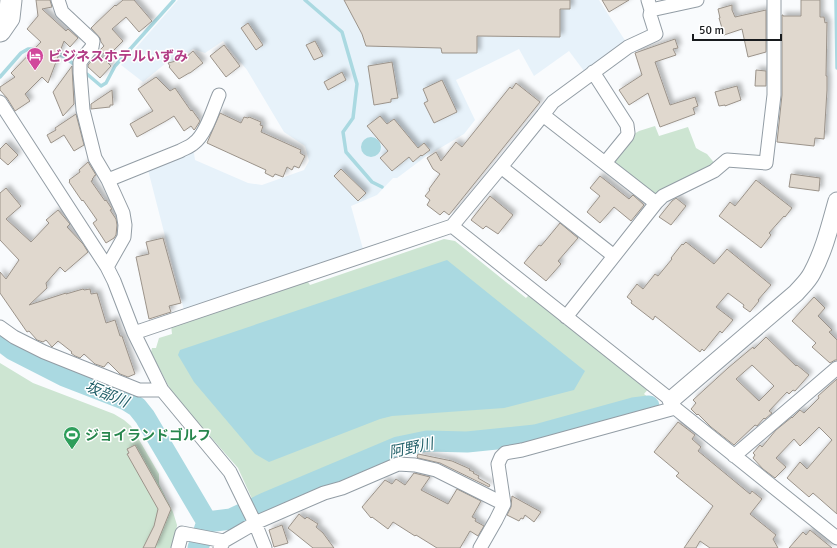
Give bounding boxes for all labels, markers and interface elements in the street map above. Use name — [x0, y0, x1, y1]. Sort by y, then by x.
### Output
scale bar — [693, 16, 781, 42]
text: 50 m — [699, 23, 724, 38]
hotel icon: ビジネスホテルいずみ — [25, 46, 45, 71]
place label: ビジネスホテルいずみ — [48, 48, 188, 65]
water label: 坂部川 — [83, 377, 133, 412]
sports icon: ジョイランドゴルフ — [62, 425, 82, 450]
place label: ジョイランドゴルフ — [85, 427, 211, 444]
water label: 阿野川 — [387, 434, 437, 461]

